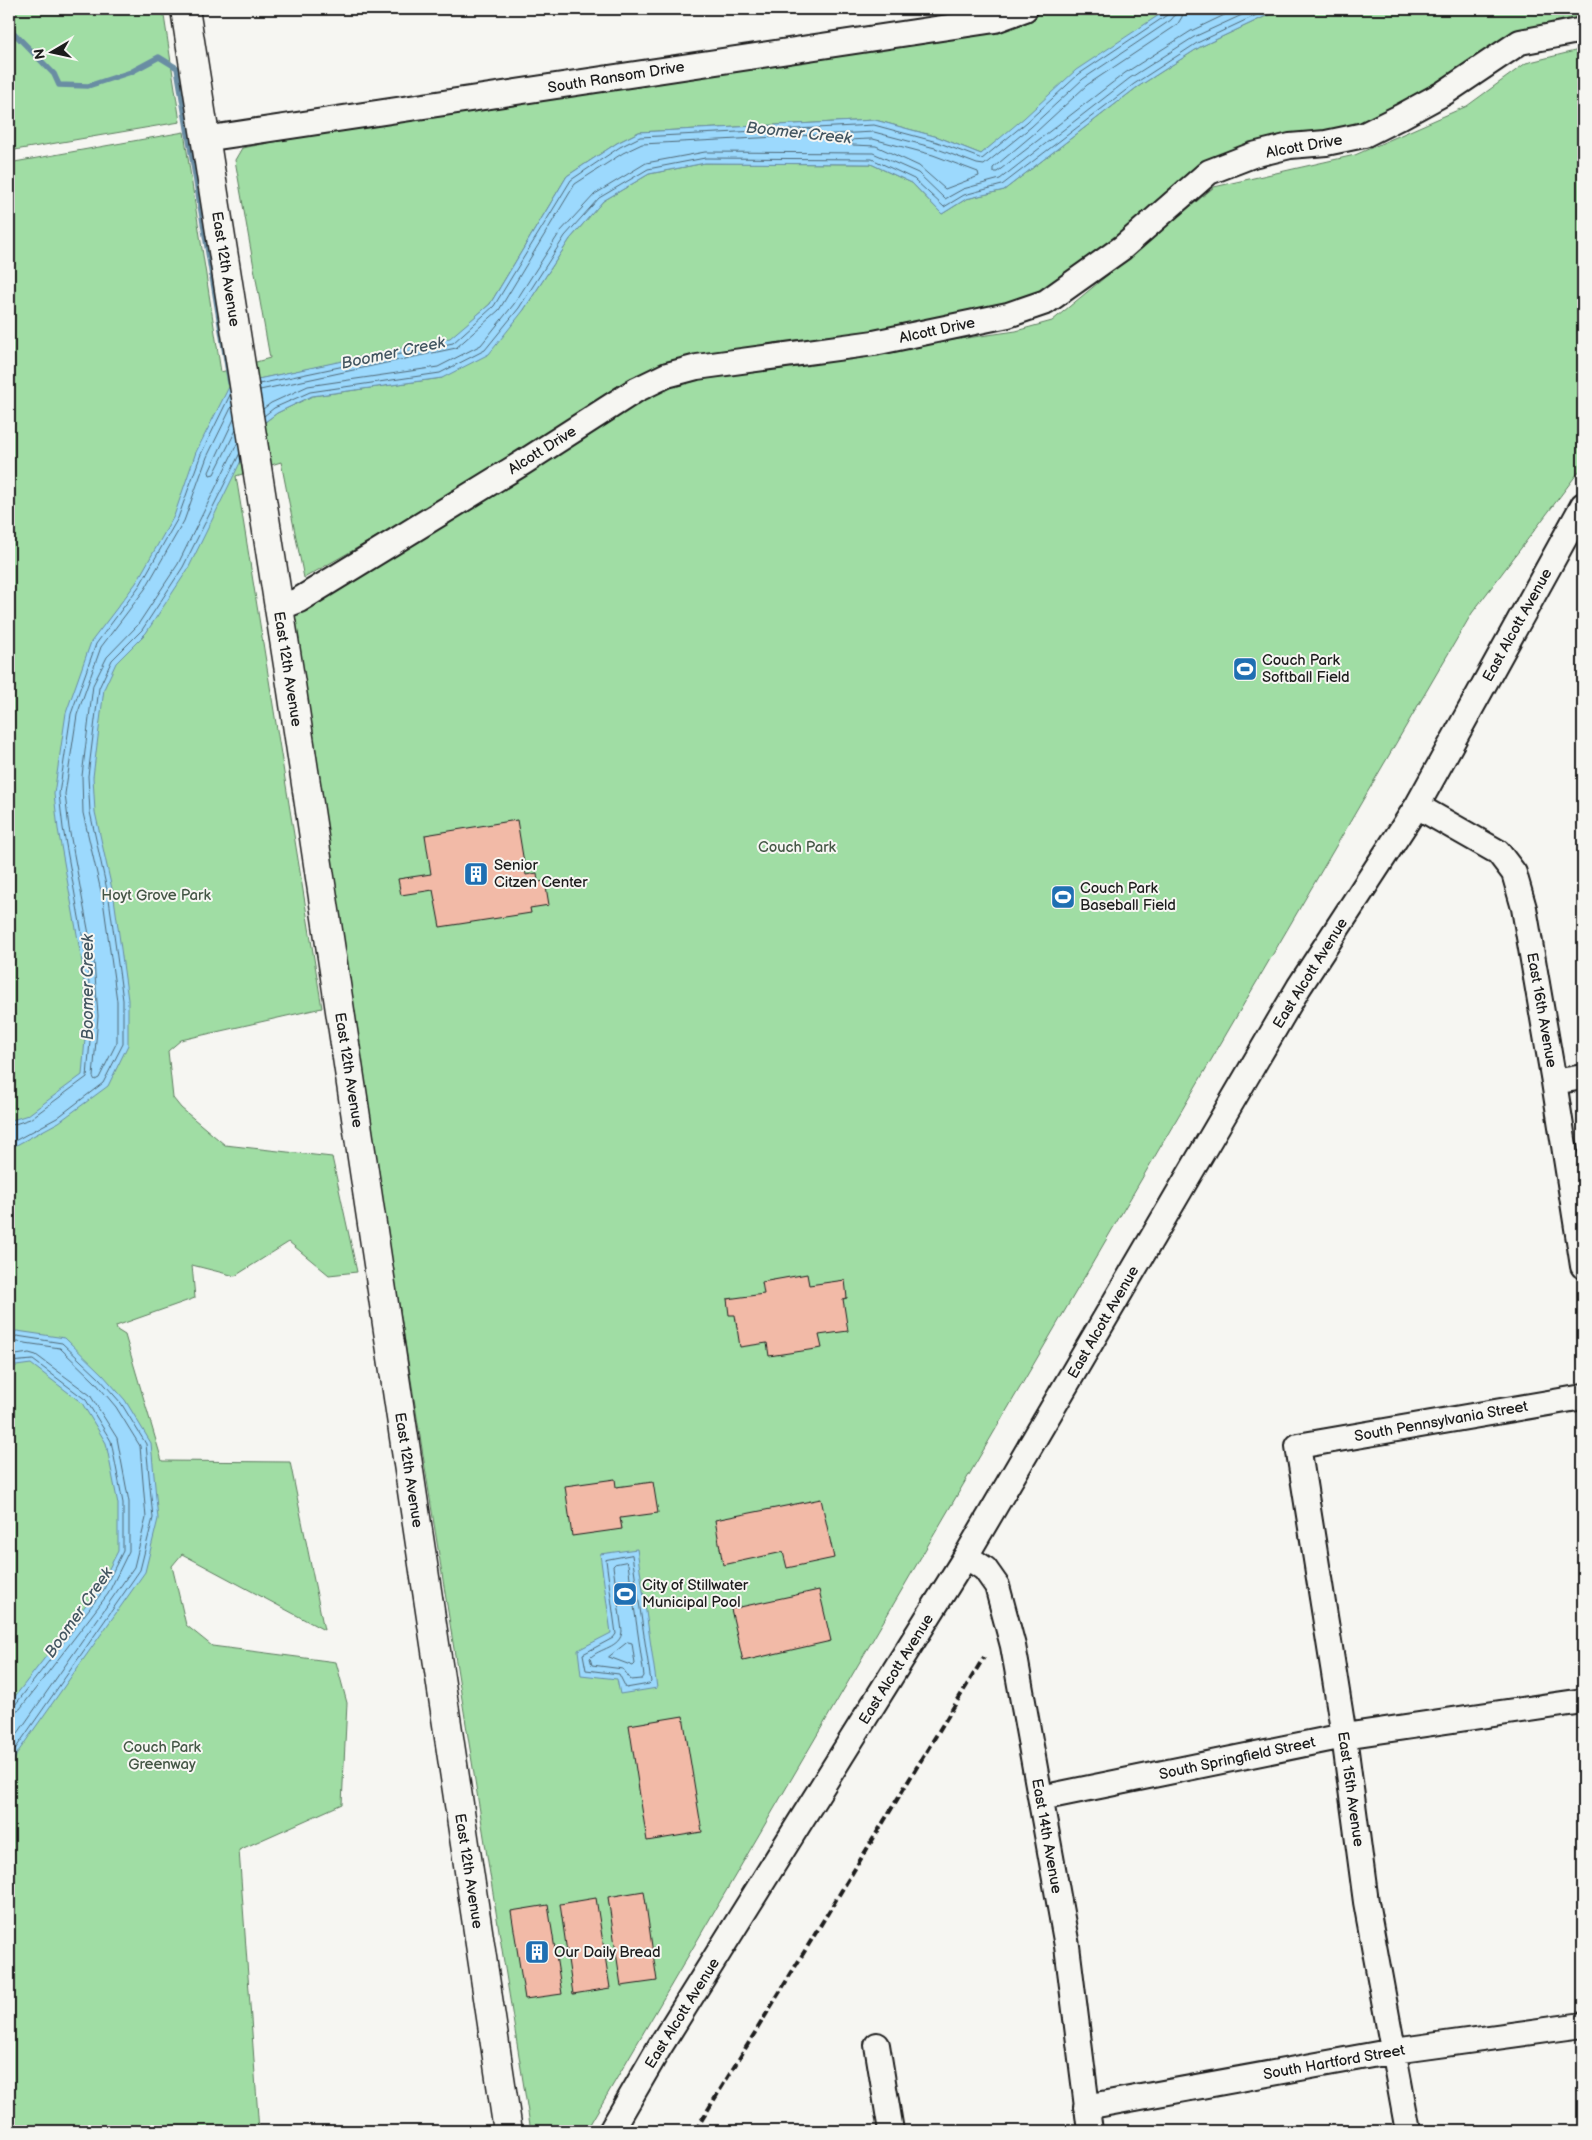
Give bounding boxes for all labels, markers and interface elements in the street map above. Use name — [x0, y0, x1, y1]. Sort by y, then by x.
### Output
north arrow — [28, 28, 78, 78]
text: N — [30, 47, 49, 60]
street label: South Ransom Drive — [546, 57, 686, 98]
water label: Boomer Creek — [745, 119, 854, 149]
street label: Alcott Drive — [1264, 130, 1344, 163]
street label: East 12th Avenue — [207, 210, 244, 328]
street label: Alcott Drive — [897, 313, 977, 348]
water label: Boomer Creek — [340, 333, 448, 374]
street label: Alcott Drive — [504, 422, 580, 479]
street label: East Alcott Avenue — [1478, 565, 1557, 685]
street label: East 12th Avenue — [269, 610, 306, 728]
place label: Couch Park Softball Field — [1262, 651, 1350, 687]
sports icon: Couch Park Softball Field — [1232, 656, 1258, 682]
park label: Couch Park — [758, 838, 837, 857]
place label: Senior Citzen Center — [494, 856, 588, 892]
building icon: Senior Citzen Center — [463, 861, 489, 887]
place label: Couch Park Baseball Field — [1080, 879, 1176, 915]
sports icon: Couch Park Baseball Field — [1050, 884, 1076, 910]
park label: Hoyt Grove Park — [101, 886, 211, 905]
street label: East Alcott Avenue — [1269, 914, 1352, 1032]
water label: Boomer Creek — [79, 933, 98, 1040]
street label: East 16th Avenue — [1522, 951, 1561, 1069]
street label: East 12th Avenue — [330, 1011, 367, 1129]
street label: East Alcott Avenue — [1064, 1263, 1143, 1382]
street label: South Pennsylvania Street — [1353, 1397, 1530, 1446]
street label: East 12th Avenue — [390, 1411, 427, 1529]
water label: Boomer Creek — [41, 1563, 118, 1662]
place label: City of Stillwater Municipal Pool — [642, 1576, 749, 1612]
sports icon: City of Stillwater Municipal Pool — [612, 1581, 638, 1607]
street label: East Alcott Avenue — [855, 1610, 938, 1728]
street label: East 15th Avenue — [1333, 1730, 1368, 1848]
street label: South Springfield Street — [1157, 1733, 1317, 1784]
park label: Couch Park Greenway — [123, 1738, 202, 1774]
street label: East 14th Avenue — [1027, 1777, 1066, 1895]
street label: East 12th Avenue — [450, 1812, 487, 1930]
building icon: Our Daily Bread — [524, 1939, 550, 1965]
place label: Our Daily Bread — [554, 1943, 661, 1962]
street label: East Alcott Avenue — [641, 1954, 724, 2072]
street label: South Hartford Street — [1262, 2041, 1407, 2084]

